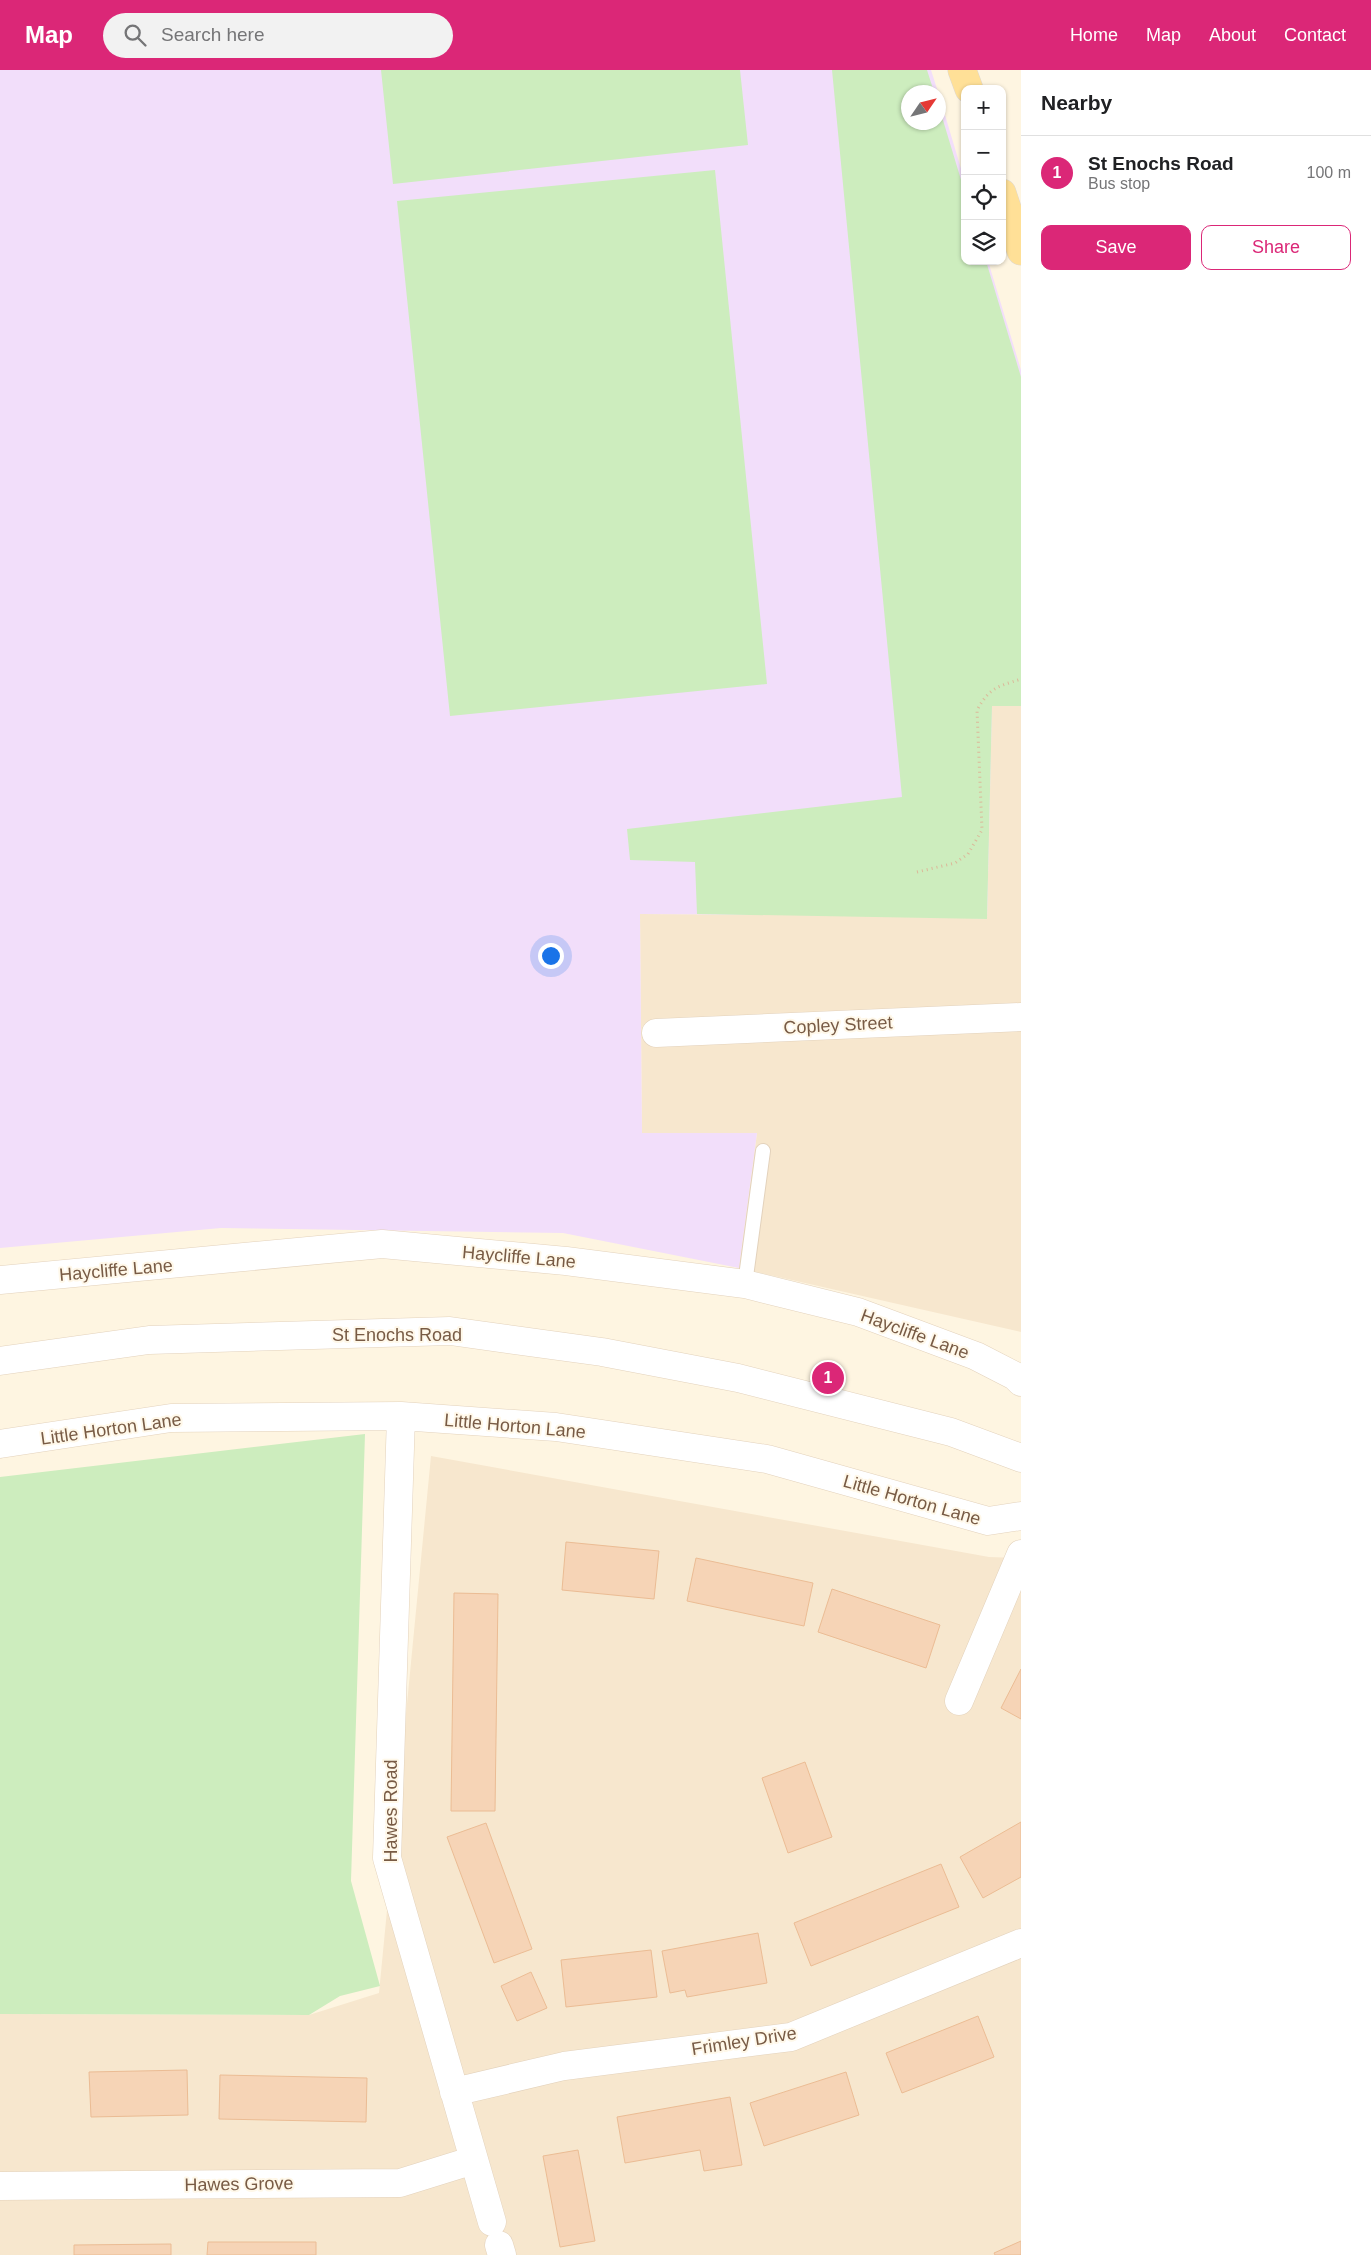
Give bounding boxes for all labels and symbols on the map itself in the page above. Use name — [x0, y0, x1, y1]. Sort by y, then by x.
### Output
north arrow — [901, 85, 946, 130]
your location — [538, 943, 564, 969]
street label: Copley Street — [783, 1012, 893, 1038]
street label: Haycliffe Lane — [461, 1242, 577, 1272]
street label: Haycliffe Lane — [58, 1255, 174, 1285]
street label: Haycliffe Lane — [858, 1305, 972, 1363]
street label: St Enochs Road — [332, 1325, 462, 1345]
pin: 1 — [812, 1359, 844, 1397]
street label: Little Horton Lane — [39, 1409, 183, 1449]
street label: Little Horton Lane — [443, 1410, 587, 1442]
street label: Little Horton Lane — [841, 1471, 983, 1529]
street label: Hawes Road — [381, 1759, 401, 1863]
street label: Frimley Drive — [690, 2023, 798, 2059]
street label: Hawes Grove — [184, 2173, 294, 2195]

